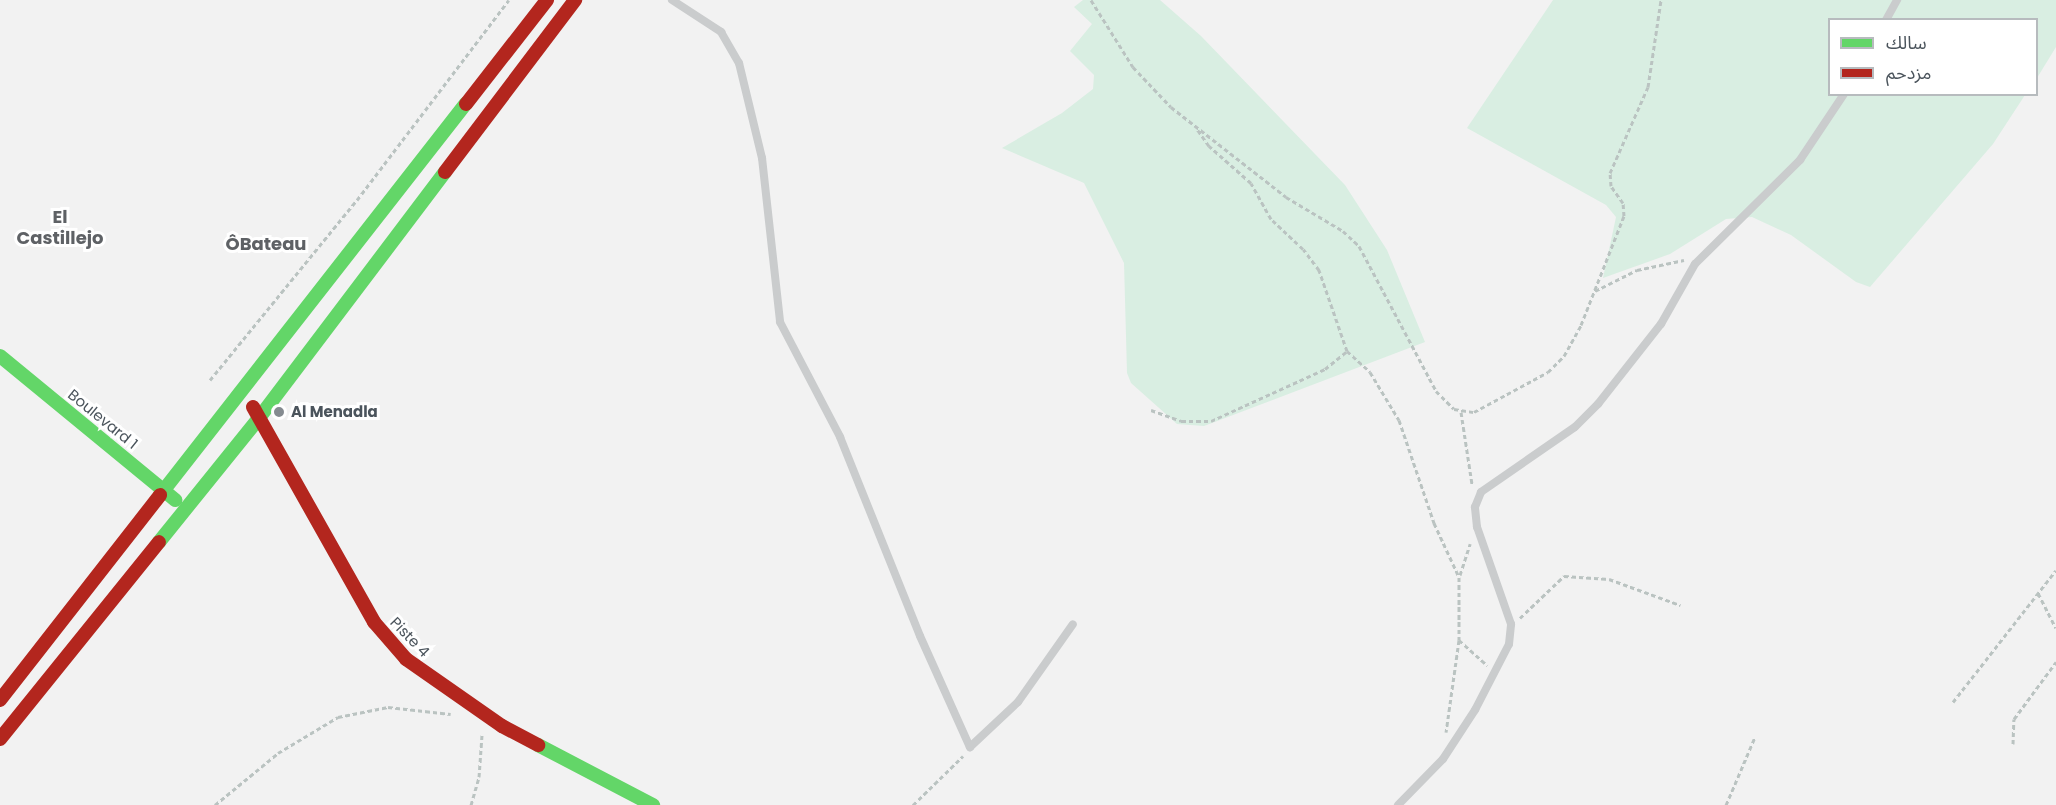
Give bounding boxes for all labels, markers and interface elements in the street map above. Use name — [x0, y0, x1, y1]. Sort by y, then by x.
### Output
legend — [1828, 18, 2038, 96]
text: سالك — [1886, 30, 1927, 55]
text: مزدحم — [1886, 60, 1931, 85]
district label: El Castillejo — [16, 207, 104, 250]
district label: ÔBateau — [226, 233, 306, 255]
street label: Boulevard 1 — [65, 385, 141, 453]
place label: Al Menadla — [291, 403, 378, 421]
marker: Al Menadla — [272, 405, 286, 419]
street label: Piste 4 — [387, 613, 433, 661]

